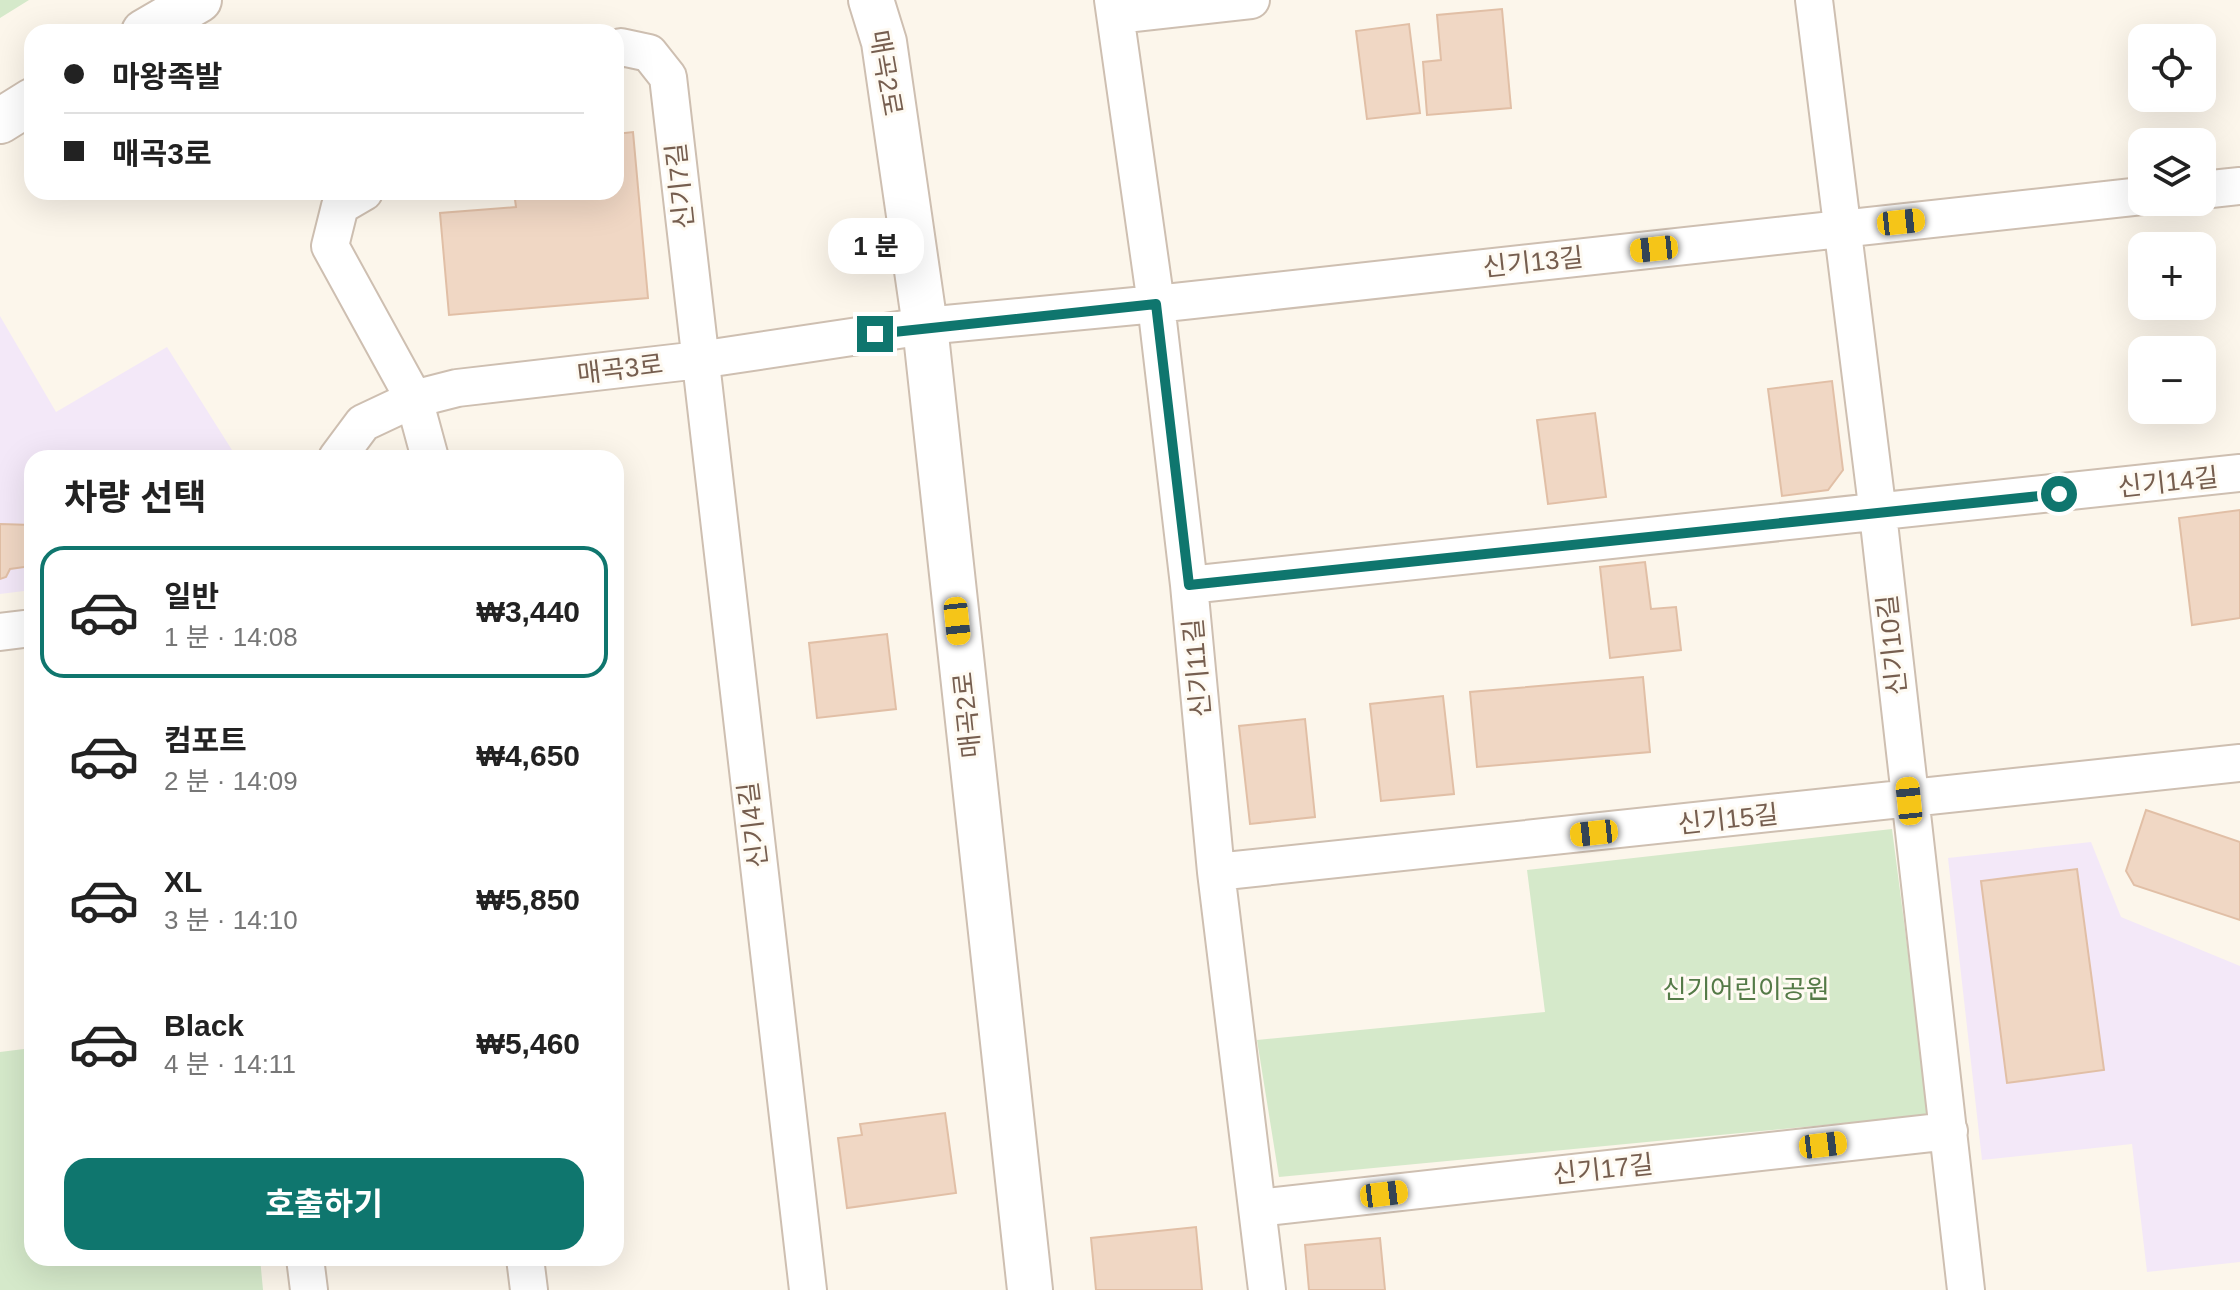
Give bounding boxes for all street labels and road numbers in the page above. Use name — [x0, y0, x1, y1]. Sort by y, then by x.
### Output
street label: 매곡2로 — [864, 28, 908, 118]
street label: 신기7길 — [661, 142, 699, 230]
street label: 신기13길 — [1481, 242, 1585, 282]
street label: 매곡3로 — [575, 349, 665, 389]
street label: 신기14길 — [2116, 462, 2220, 502]
street label: 신기10길 — [1872, 593, 1912, 697]
street label: 신기11길 — [1178, 617, 1216, 719]
street label: 매곡2로 — [948, 671, 986, 759]
street label: 신기4길 — [733, 780, 773, 870]
street label: 신기15길 — [1676, 799, 1780, 839]
street label: 신기17길 — [1551, 1149, 1655, 1189]

